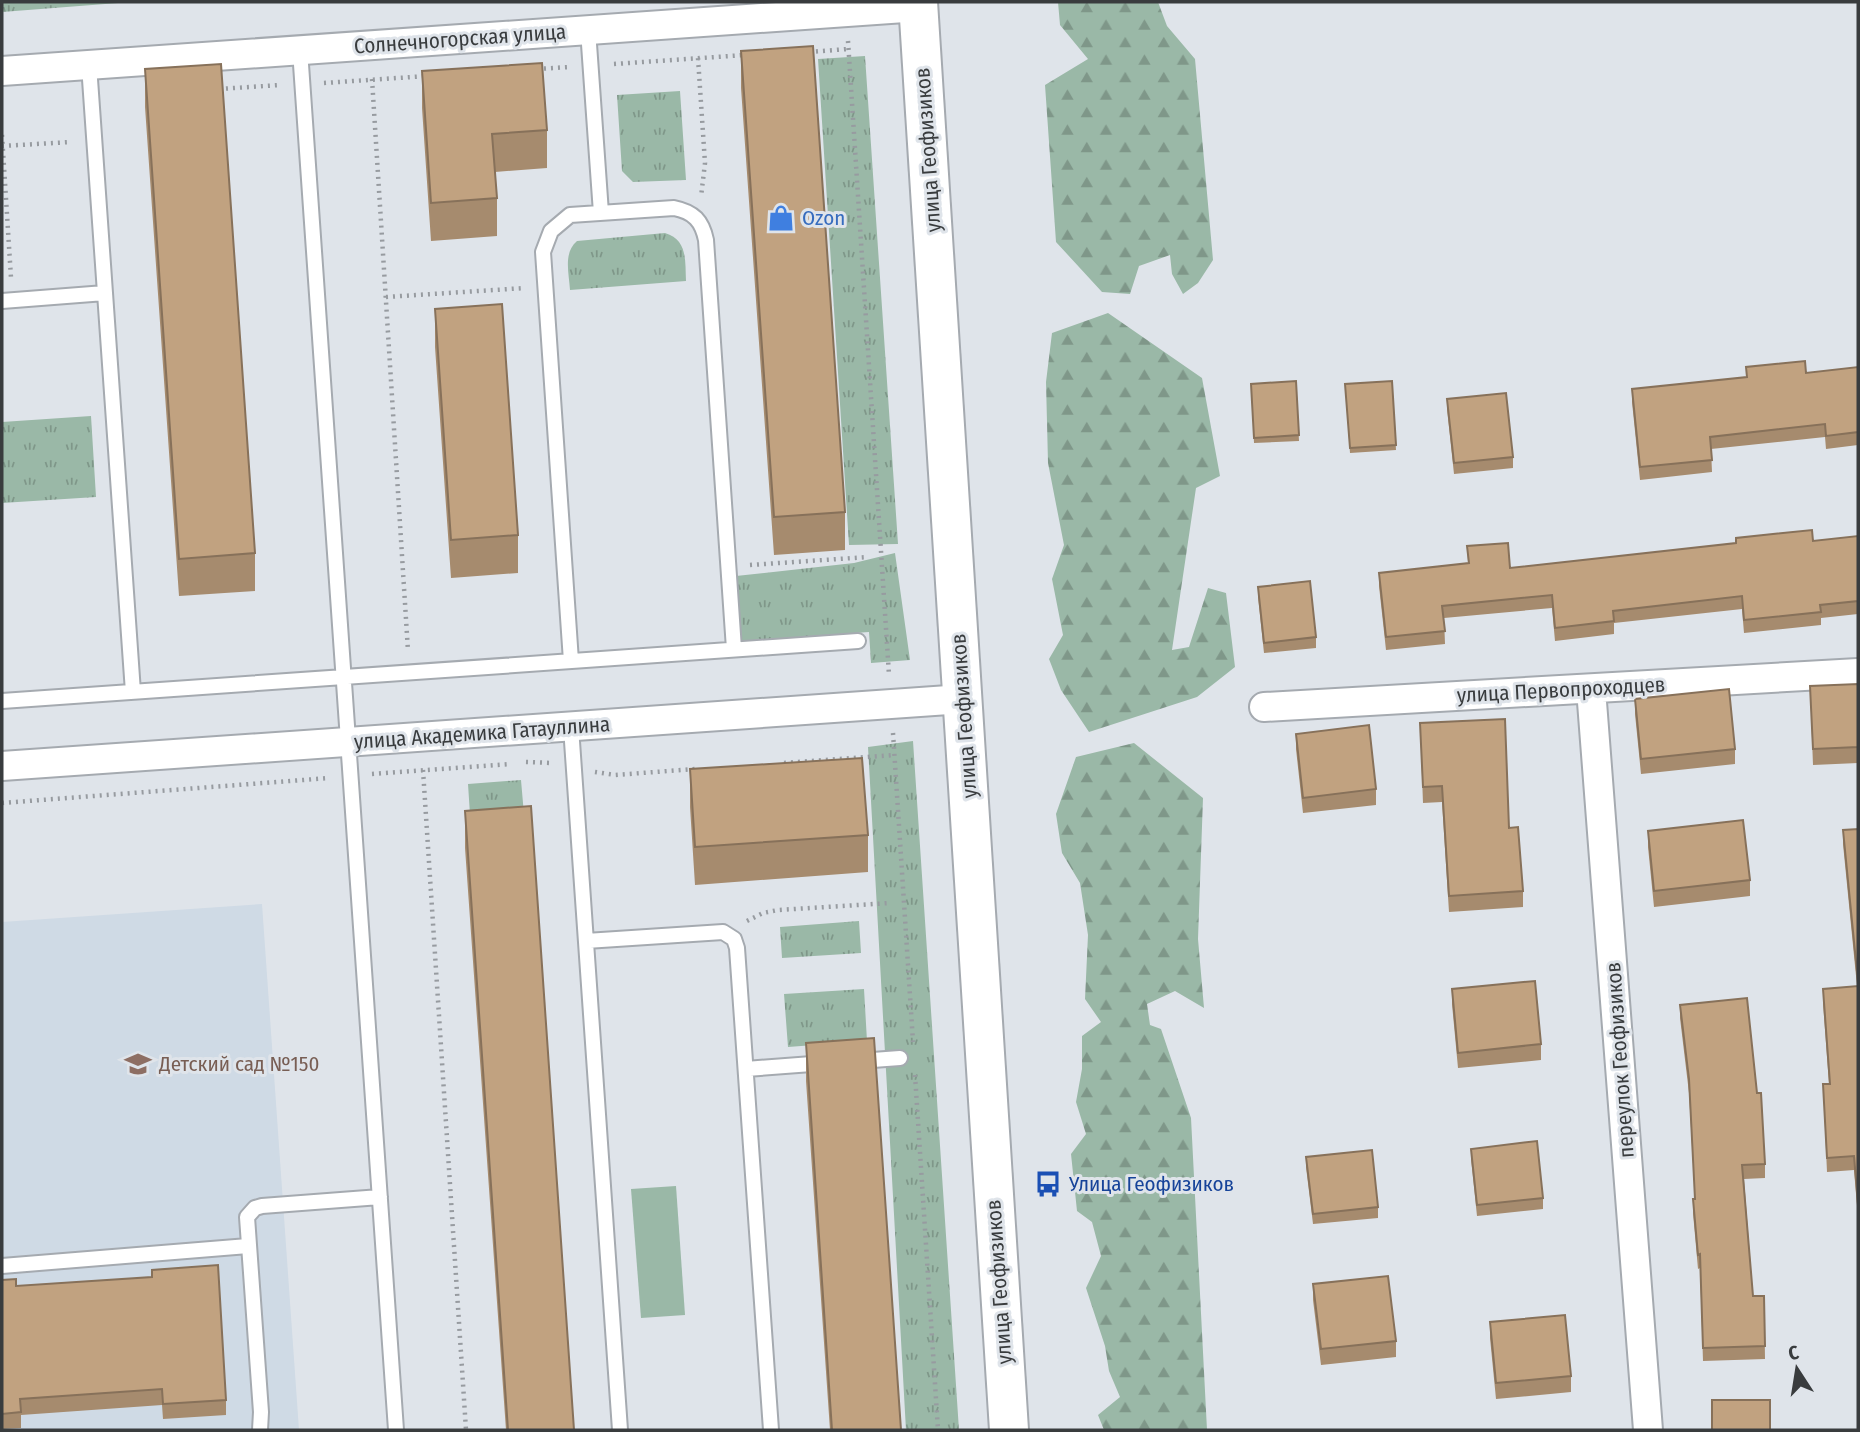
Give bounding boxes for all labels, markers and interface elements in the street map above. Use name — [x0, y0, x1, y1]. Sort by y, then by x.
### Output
street label: Солнечногорская улица — [353, 19, 567, 59]
street label: улица Геофизиков — [909, 67, 947, 233]
shop icon: Ozon — [766, 203, 796, 233]
place label: Ozon — [802, 205, 845, 231]
street label: улица Геофизиков — [945, 633, 983, 799]
street label: улица Первопроходцев — [1456, 672, 1666, 708]
street label: улица Академика Гатауллина — [353, 711, 611, 755]
street label: переулок Геофизиков — [1600, 961, 1640, 1159]
school or university icon: Детский сад №150 — [123, 1049, 153, 1079]
place label: Детский сад №150 — [158, 1051, 319, 1077]
bus stop icon: Улица Геофизиков — [1033, 1169, 1063, 1199]
place label: Улица Геофизиков — [1068, 1171, 1234, 1197]
street label: улица Геофизиков — [980, 1199, 1018, 1365]
north arrow — [1762, 1334, 1832, 1404]
text: С — [1786, 1341, 1801, 1365]

